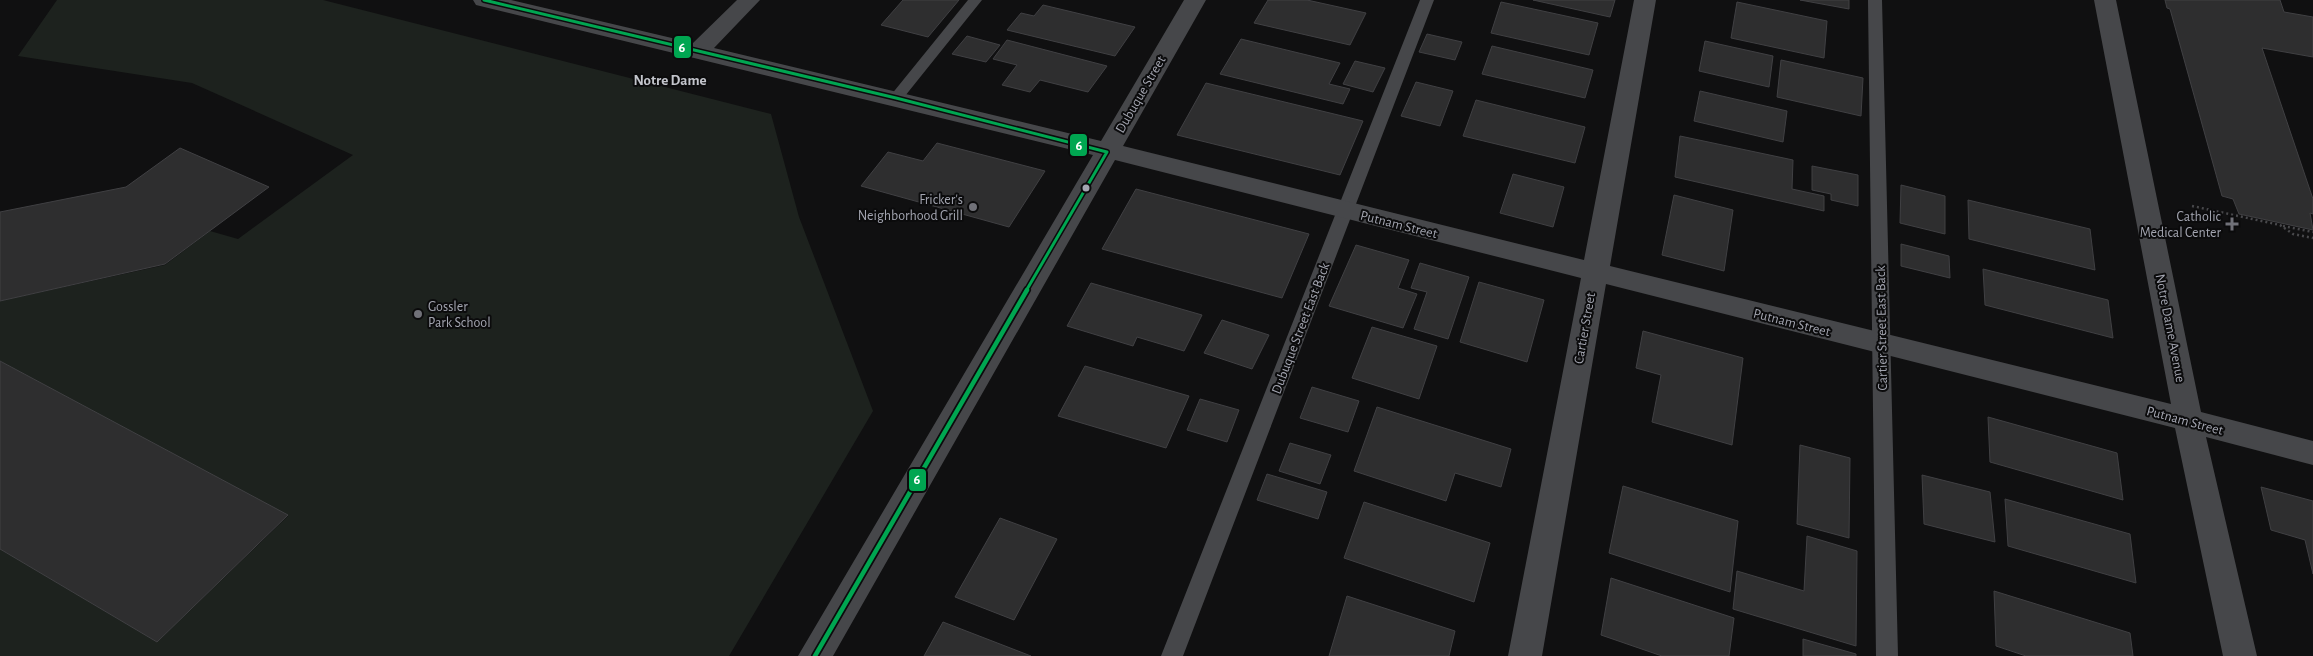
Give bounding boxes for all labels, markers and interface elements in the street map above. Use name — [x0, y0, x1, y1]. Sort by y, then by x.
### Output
line badge: 6 — [673, 35, 692, 59]
text: 6 — [679, 41, 686, 55]
street label: Dubuque Street — [1113, 53, 1169, 135]
district label: Notre Dame — [633, 73, 707, 88]
line badge: 6 — [1069, 133, 1088, 157]
text: 6 — [1076, 139, 1083, 153]
unlabelled marker — [1081, 183, 1091, 193]
place label: Fricker's Neighborhood Grill — [858, 193, 963, 223]
marker: Fricker's Neighborhood Grill — [967, 201, 979, 213]
street label: Putnam Street — [1359, 209, 1439, 241]
place label: Catholic Medical Center — [2140, 210, 2222, 240]
marker: Catholic Medical Center — [2225, 217, 2239, 231]
street label: Dubuque Street East Back — [1269, 260, 1333, 396]
street label: Cartier Street East Back — [1874, 265, 1890, 391]
street label: Notre Dame Avenue — [2153, 273, 2187, 384]
street label: Cartier Street — [1572, 291, 1598, 365]
place label: Gossler Park School — [428, 300, 491, 330]
street label: Putnam Street — [1752, 307, 1832, 339]
marker: Gossler Park School — [412, 308, 424, 320]
street label: Putnam Street — [2145, 404, 2225, 438]
line badge: 6 — [908, 468, 927, 492]
text: 6 — [914, 473, 921, 487]

